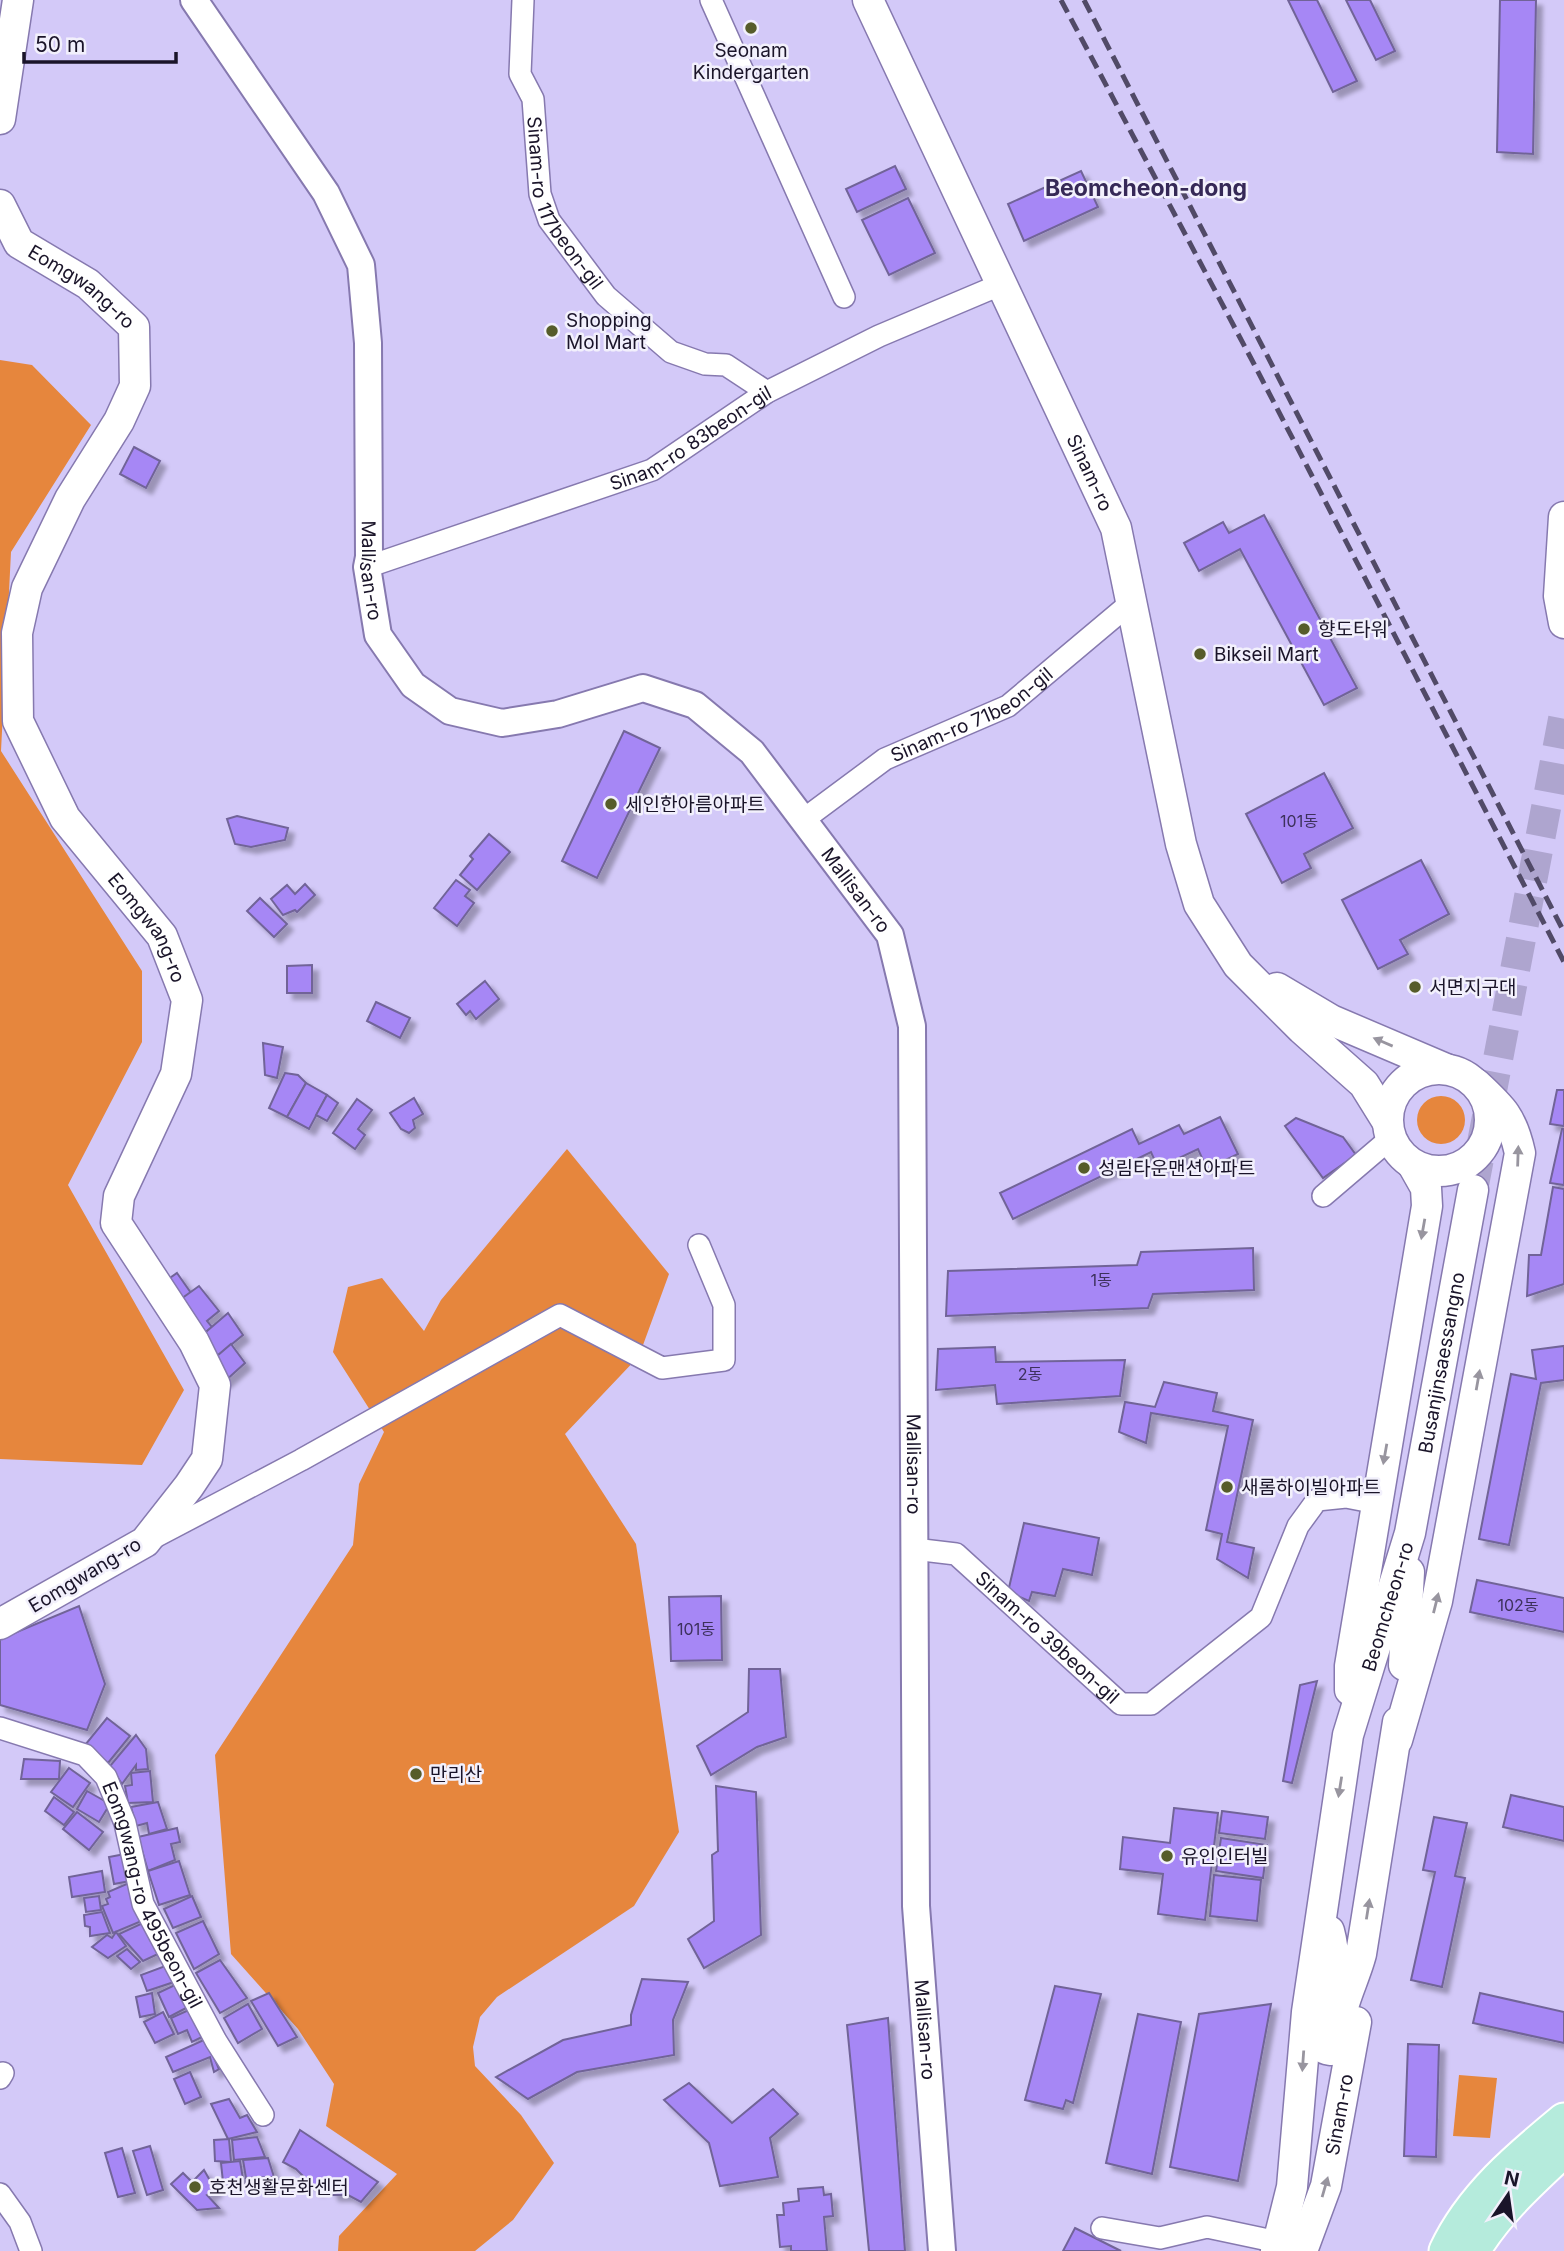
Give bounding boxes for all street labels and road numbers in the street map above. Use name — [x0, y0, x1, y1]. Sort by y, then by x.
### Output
street label: Sinam-ro 117beon-gil — [523, 115, 608, 294]
street label: Eomgwang-ro — [24, 240, 140, 333]
street label: Sinam-ro 83beon-gil — [606, 380, 775, 495]
street label: Sinam-ro — [1062, 430, 1118, 515]
street label: Mallisan-ro — [355, 520, 387, 622]
street label: Sinam-ro 71beon-gil — [887, 662, 1057, 767]
street label: Mallisan-ro — [817, 843, 896, 937]
street label: Eomgwang-ro — [103, 868, 190, 986]
street label: Busanjinsaessangno — [1413, 1270, 1469, 1455]
street label: Mallisan-ro — [902, 1414, 926, 1514]
street label: Eomgwang-ro — [25, 1532, 145, 1618]
street label: Beomcheon-ro — [1357, 1539, 1418, 1674]
street label: Sinam-ro 39beon-gil — [971, 1566, 1124, 1708]
street label: Eomgwang-ro 495beon-gil — [98, 1778, 208, 2012]
street label: Mallisan-ro — [910, 1979, 941, 2081]
street label: Sinam-ro — [1320, 2072, 1358, 2157]

